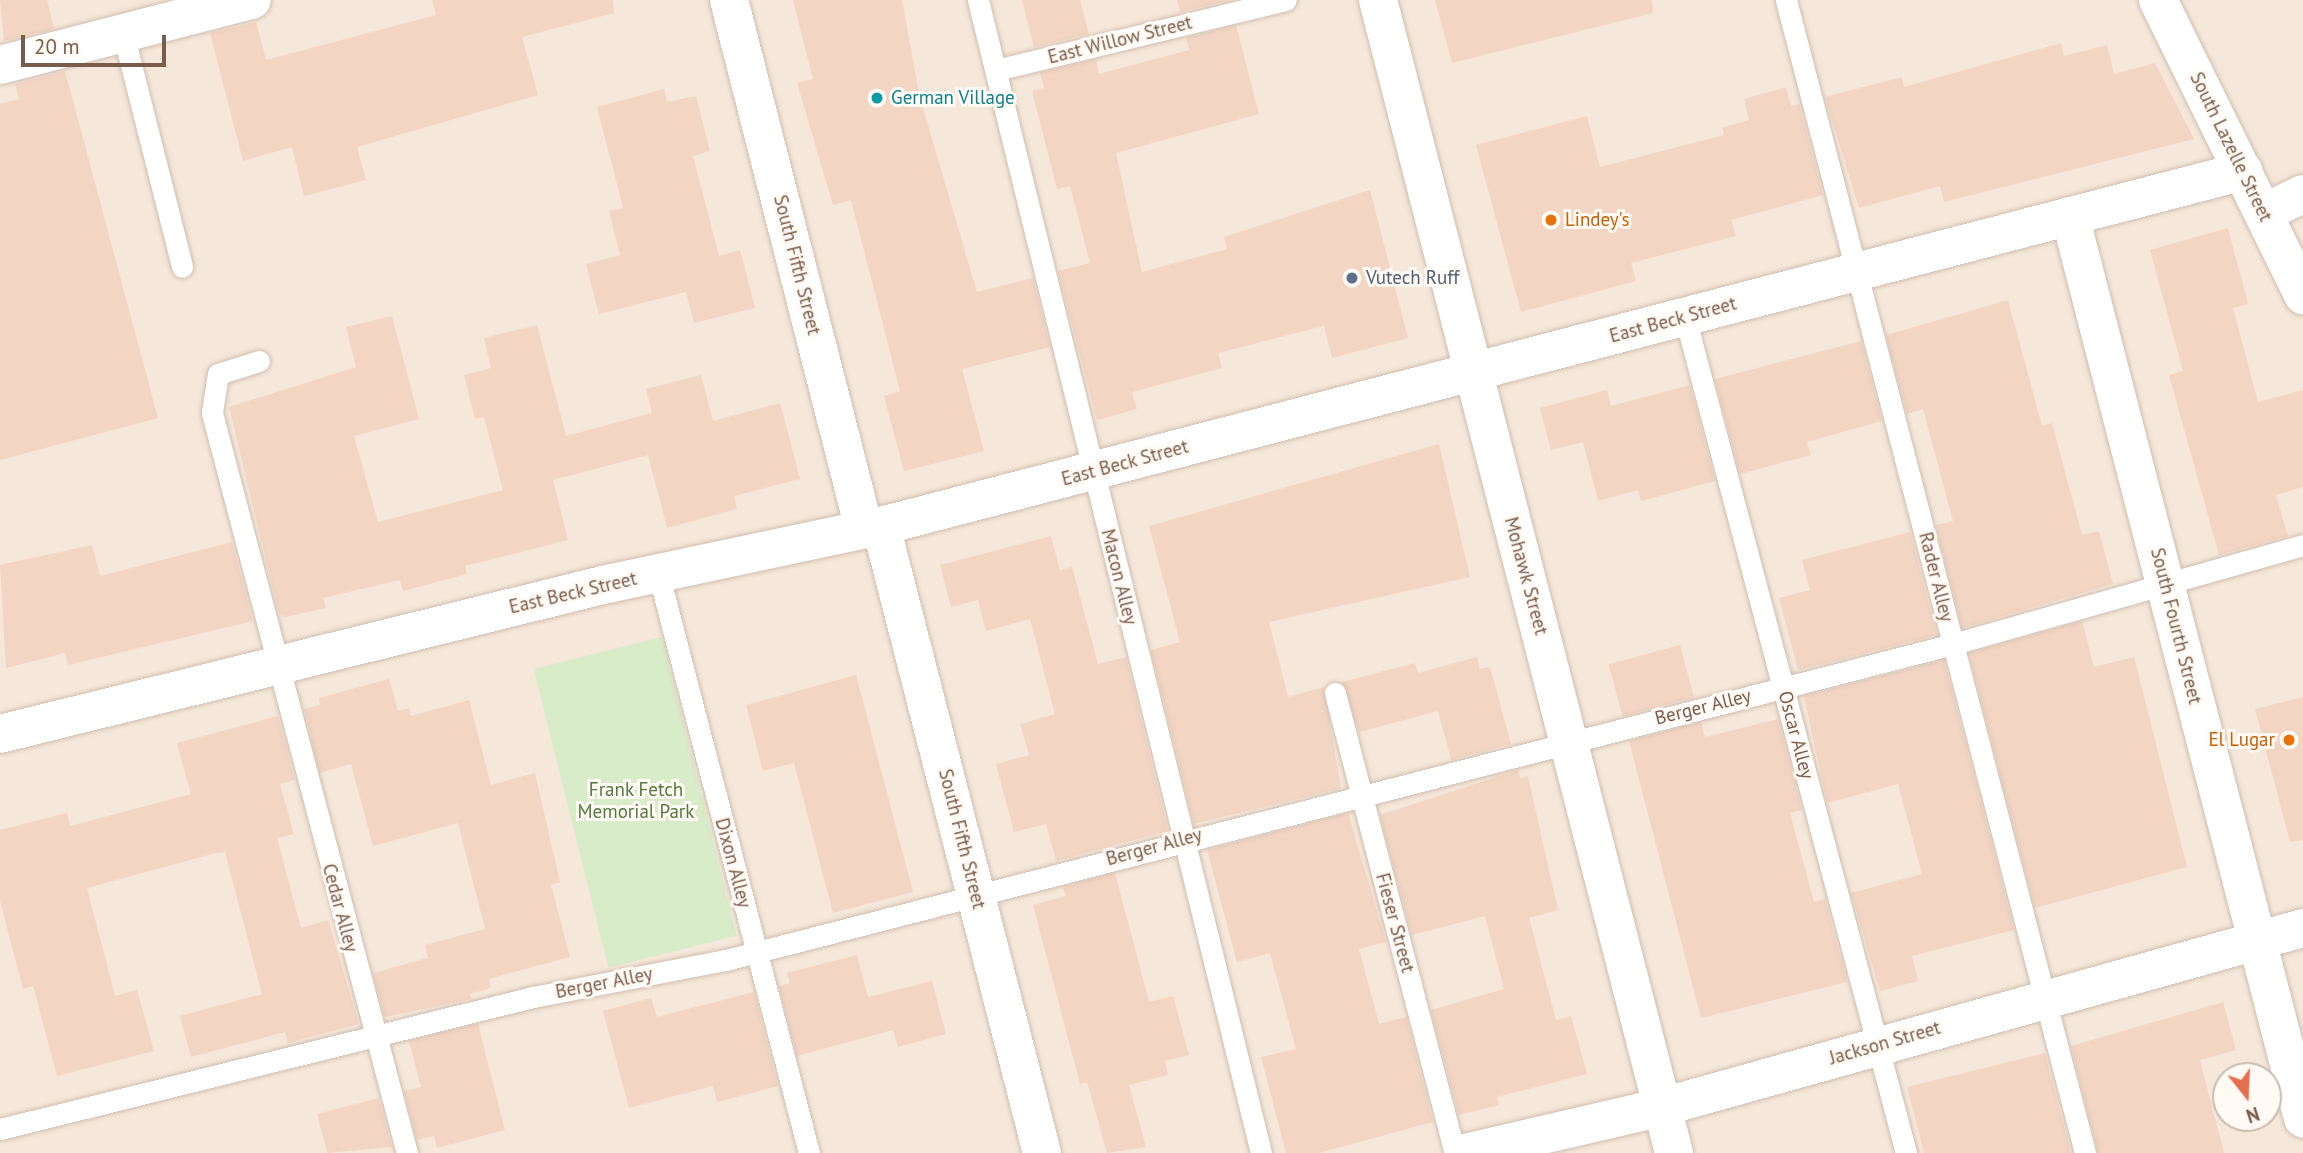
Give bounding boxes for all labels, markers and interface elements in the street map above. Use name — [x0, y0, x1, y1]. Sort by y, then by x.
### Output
street label: East Willow Street — [1045, 11, 1195, 69]
scale bar — [24, 21, 170, 65]
text: 20 m — [34, 33, 80, 60]
street label: South Lazelle Street — [2185, 69, 2277, 225]
place label: German Village — [891, 87, 1015, 109]
marker: German Village — [869, 90, 885, 106]
street label: South Fifth Street — [769, 193, 825, 337]
place label: Lindey's — [1565, 209, 1630, 231]
marker: Lindey's — [1543, 212, 1559, 228]
place label: Vutech Ruff — [1366, 267, 1459, 289]
marker: Vutech Ruff — [1344, 270, 1360, 286]
street label: East Beck Street — [1607, 292, 1739, 348]
street label: East Beck Street — [1059, 435, 1191, 491]
street label: Mohawk Street — [1499, 514, 1553, 638]
street label: Macon Alley — [1096, 526, 1142, 628]
street label: Rader Alley — [1914, 529, 1958, 625]
street label: South Fourth Street — [2146, 546, 2206, 706]
street label: East Beck Street — [507, 567, 639, 619]
street label: Berger Alley — [1652, 684, 1754, 730]
street label: Oscar Alley — [1773, 688, 1819, 782]
place label: El Lugar — [2208, 729, 2275, 751]
marker: El Lugar — [2281, 732, 2297, 748]
street label: South Fifth Street — [934, 767, 990, 911]
park label: Frank Fetch Memorial Park — [578, 779, 694, 823]
street label: Dixon Alley — [710, 815, 756, 911]
street label: Berger Alley — [1103, 823, 1205, 871]
street label: Cedar Alley — [317, 861, 363, 955]
street label: Fieser Street — [1371, 871, 1419, 975]
street label: Berger Alley — [553, 962, 655, 1004]
street label: Jackson Street — [1827, 1016, 1943, 1070]
north arrow — [2212, 1062, 2282, 1132]
text: N — [2243, 1102, 2263, 1128]

